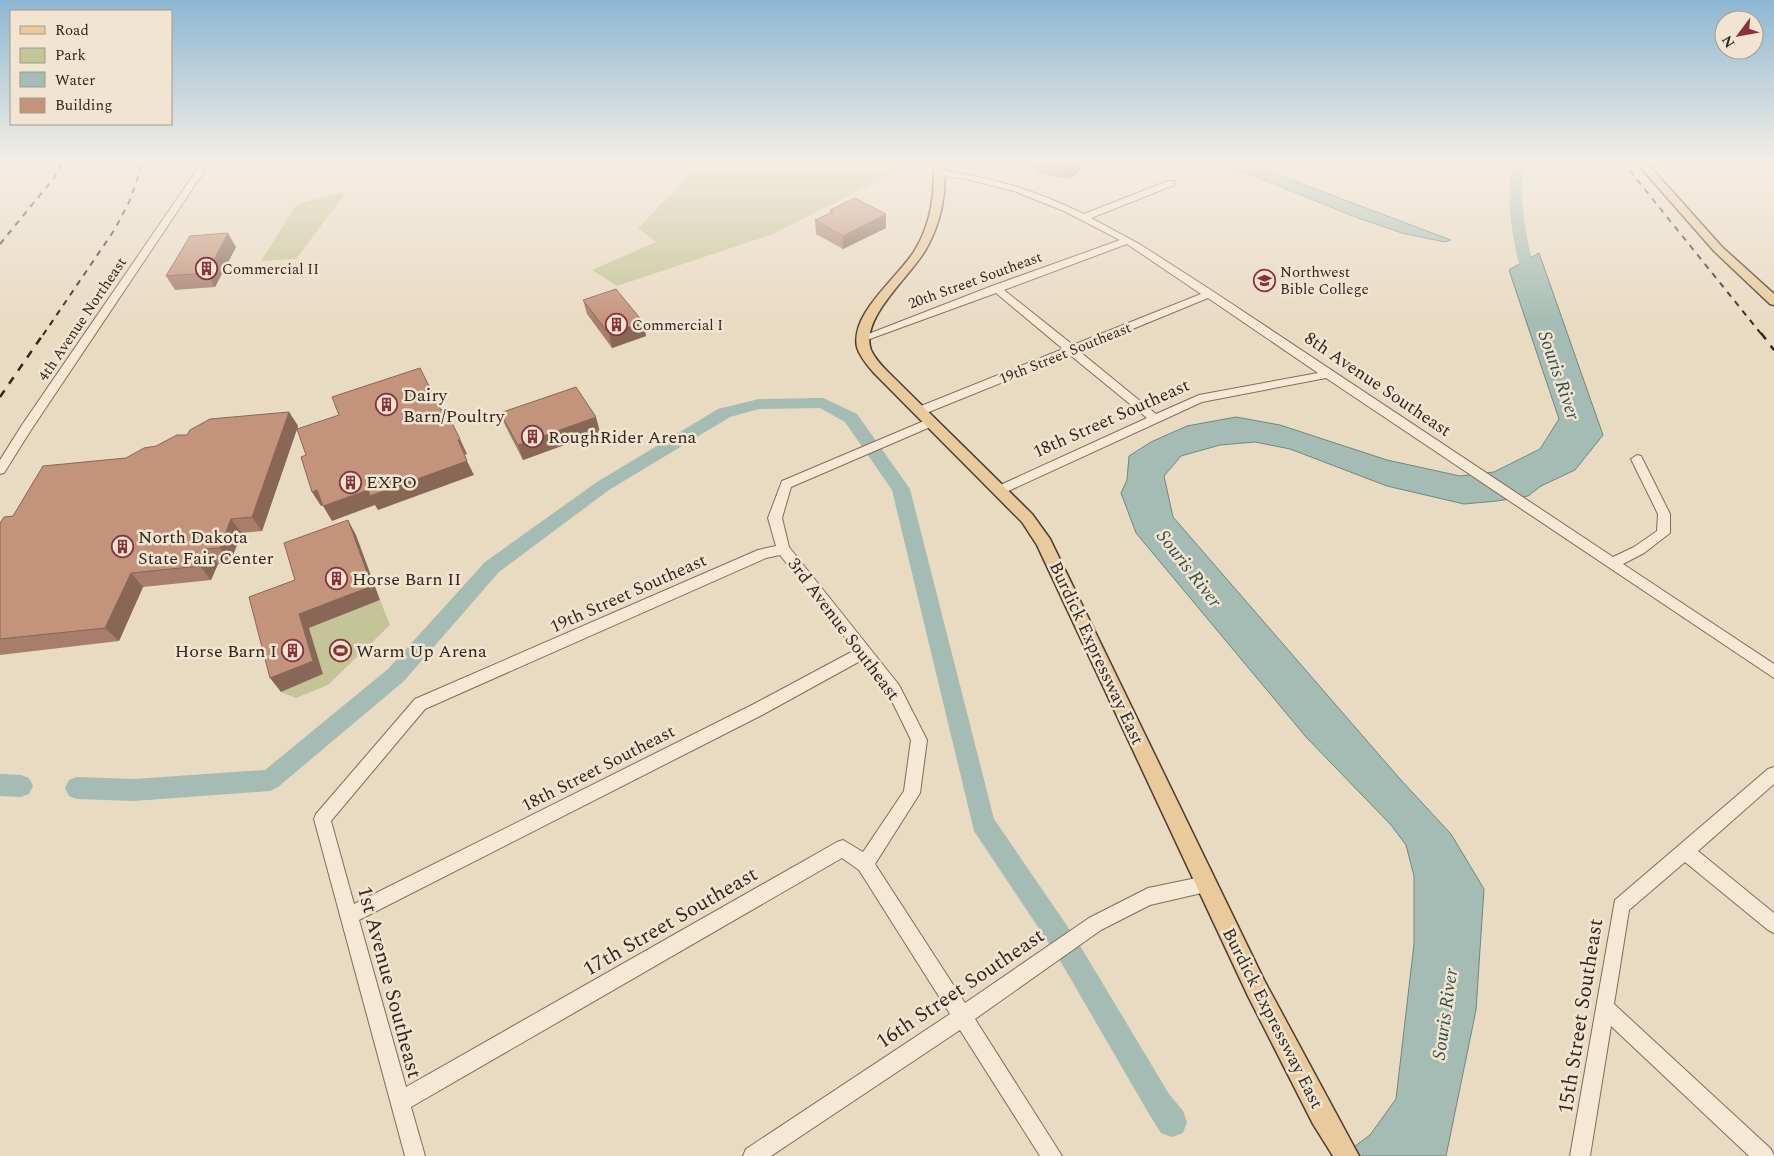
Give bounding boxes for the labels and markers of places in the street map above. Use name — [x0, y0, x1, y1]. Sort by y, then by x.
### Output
building icon: Commercial II — [194, 257, 218, 281]
place label: Commercial II — [222, 258, 319, 281]
place label: Northwest Bible College — [1280, 261, 1369, 301]
school or university icon: Northwest Bible College — [1252, 269, 1276, 293]
building icon: Commercial I — [604, 313, 628, 337]
place label: Commercial I — [632, 314, 723, 337]
place label: Dairy Barn/Poultry — [403, 382, 506, 430]
building icon: Dairy Barn/Poultry — [375, 393, 399, 417]
place label: RoughRider Arena — [548, 424, 697, 451]
building icon: RoughRider Arena — [520, 425, 544, 449]
place label: EXPO — [366, 469, 417, 496]
building icon: EXPO — [338, 470, 362, 494]
place label: North Dakota State Fair Center — [138, 524, 274, 572]
building icon: North Dakota State Fair Center — [110, 535, 134, 559]
place label: Horse Barn II — [352, 566, 461, 593]
building icon: Horse Barn II — [324, 567, 348, 591]
place label: Horse Barn I — [175, 638, 277, 665]
place label: Warm Up Arena — [356, 638, 487, 665]
building icon: Horse Barn I — [281, 639, 305, 663]
sports icon: Warm Up Arena — [328, 639, 352, 663]

